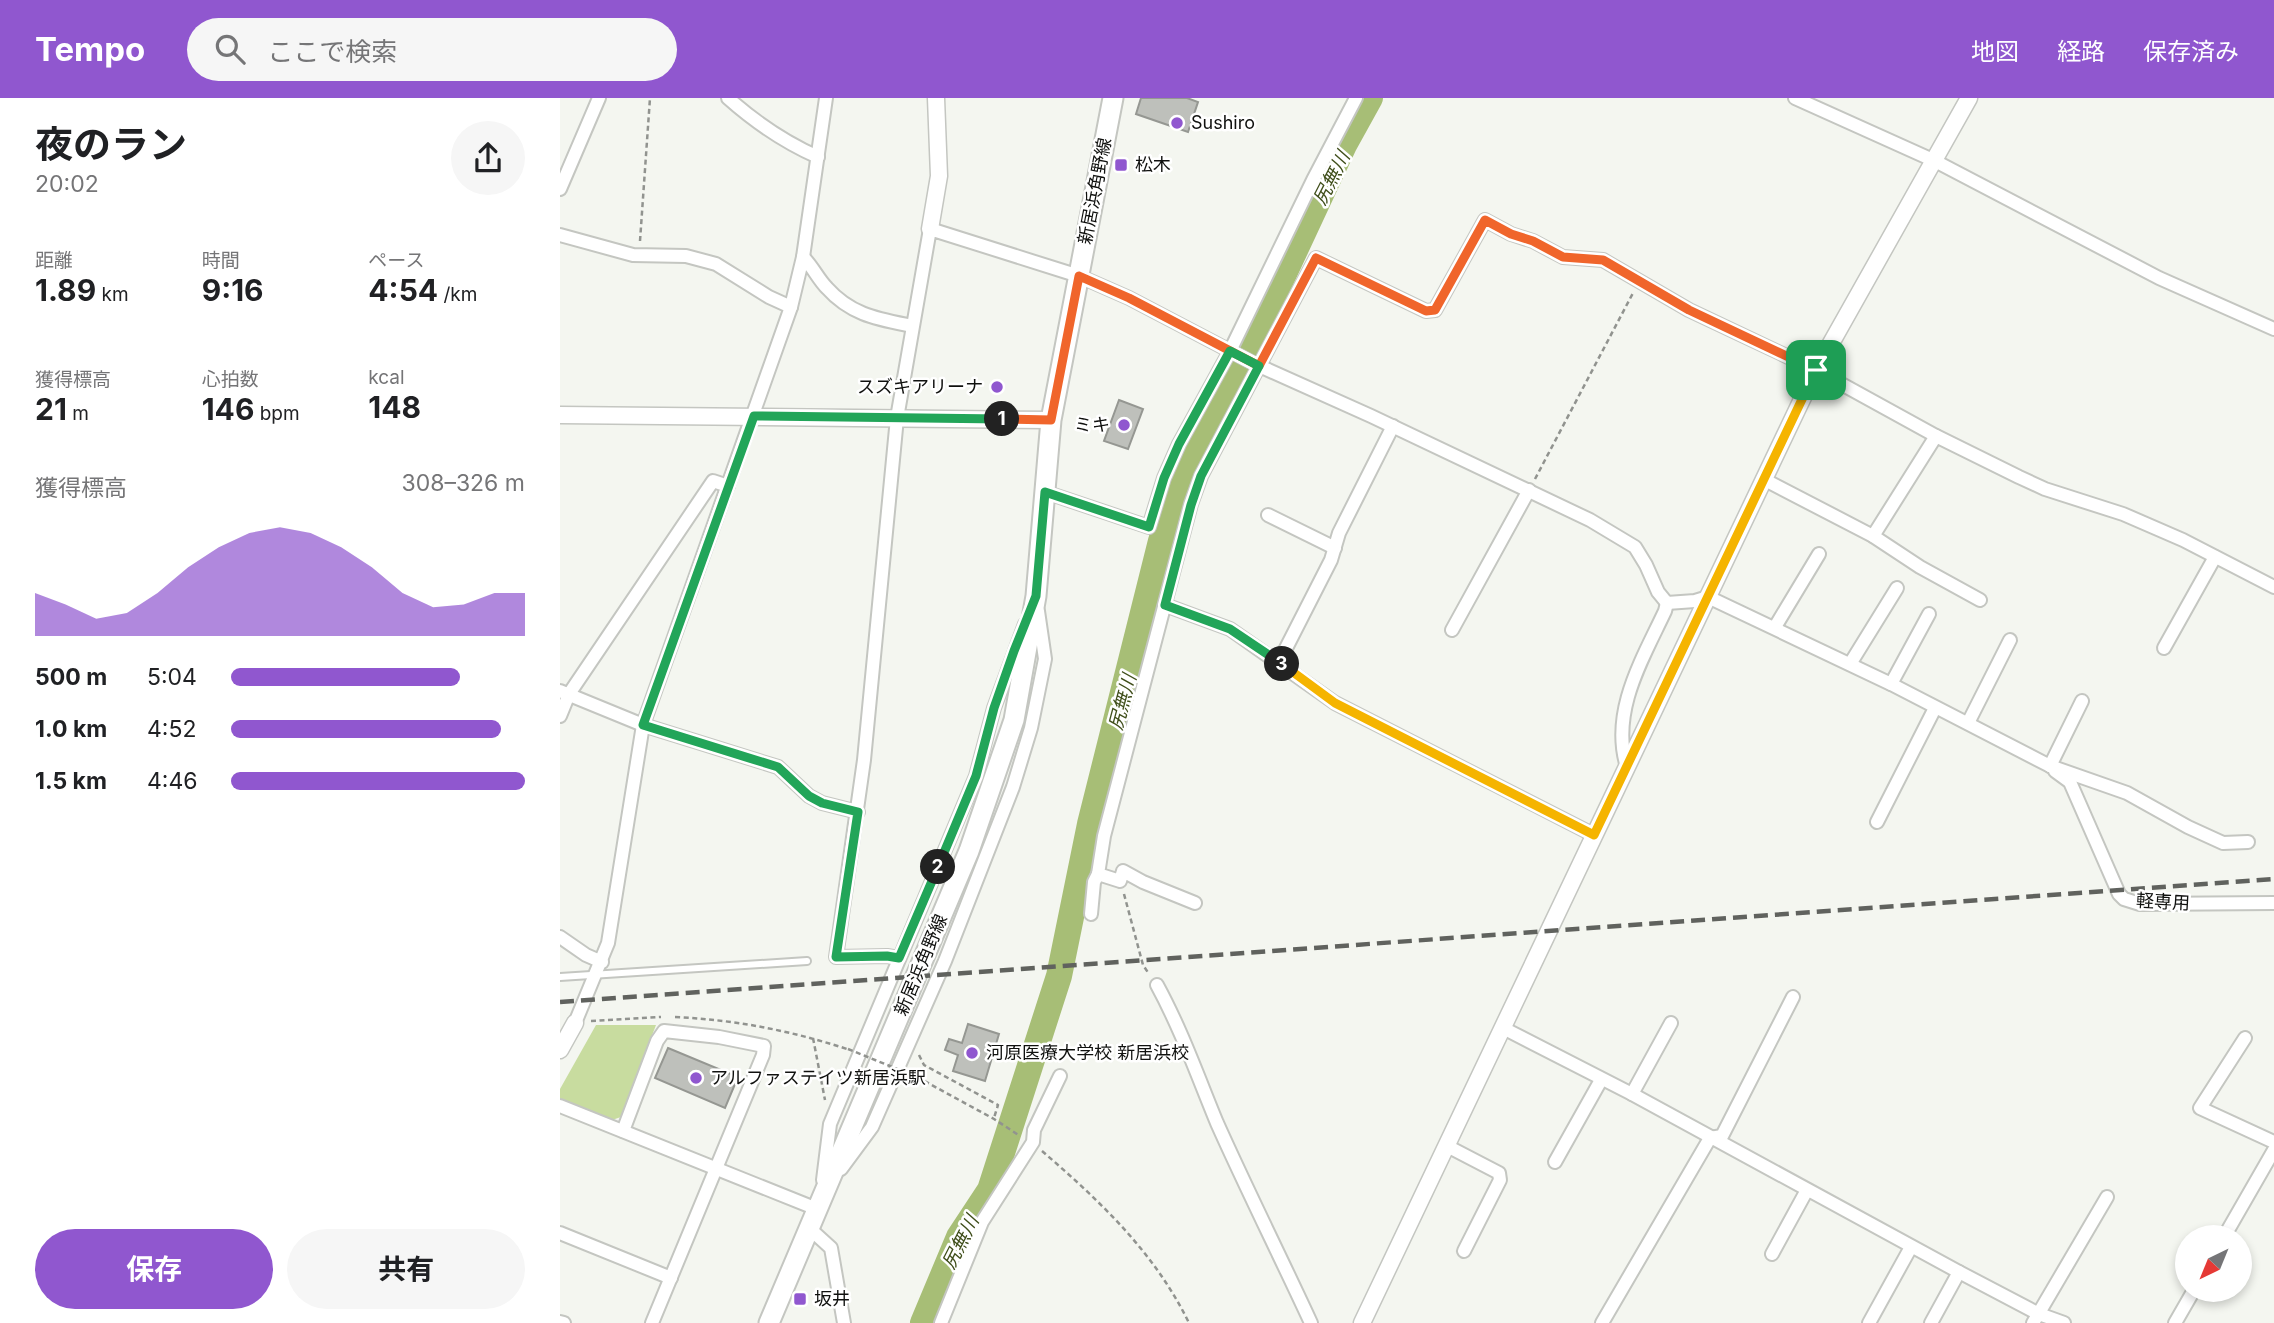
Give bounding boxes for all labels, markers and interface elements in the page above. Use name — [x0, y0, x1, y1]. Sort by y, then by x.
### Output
search box — [187, 18, 677, 81]
text: Tempo — [35, 29, 145, 69]
icon: search — [211, 30, 249, 68]
text: ここで検索 — [267, 36, 397, 67]
text: 地図 — [1971, 37, 2019, 66]
text: 経路 — [2057, 37, 2105, 66]
text: 保存済み — [2143, 37, 2239, 66]
place label: Sushiro — [1191, 112, 1255, 133]
marker: Sushiro — [1169, 115, 1185, 131]
text: 夜のラン — [35, 121, 187, 167]
button: share — [451, 121, 525, 195]
street label: 新居浜角野線 — [1074, 136, 1115, 246]
water label: 尻無川 — [1308, 146, 1356, 209]
place label: 松木 — [1135, 154, 1171, 175]
marker: 松木 — [1113, 157, 1129, 173]
text: 20:02 — [35, 170, 99, 198]
text: 距離 — [35, 249, 73, 272]
text: 時間 — [202, 249, 240, 272]
text: ペース — [368, 249, 424, 272]
text: 1.89 — [35, 272, 96, 308]
text: 9:16 — [202, 272, 264, 308]
text: 4:54 — [368, 272, 438, 308]
text: km — [96, 283, 129, 306]
text: /km — [438, 283, 477, 306]
pin — [1786, 340, 1846, 400]
icon: arrive — [1797, 351, 1835, 389]
text: kcal — [368, 366, 405, 389]
text: 獲得標高 — [35, 368, 111, 391]
text: 心拍数 — [202, 368, 259, 391]
place label: スズキアリーナ — [857, 376, 983, 397]
marker: スズキアリーナ — [989, 379, 1005, 395]
text: 148 — [368, 389, 421, 425]
text: 21 — [35, 391, 67, 427]
text: 146 — [202, 391, 254, 427]
text: m — [67, 402, 89, 425]
text: bpm — [254, 402, 300, 425]
pin: 1 — [984, 402, 1020, 436]
text: 1 — [997, 407, 1006, 430]
place label: ミキ — [1074, 414, 1110, 435]
marker: ミキ — [1116, 417, 1132, 433]
text: 308–326 m — [401, 469, 525, 497]
text: 獲得標高 — [35, 474, 127, 502]
pin: 3 — [1264, 646, 1300, 682]
text: 3 — [1275, 652, 1288, 675]
text: 500 m — [35, 663, 107, 691]
text: 5:04 — [147, 663, 197, 691]
water label: 尻無川 — [1104, 670, 1141, 733]
text: 1.0 km — [35, 715, 107, 743]
text: 4:52 — [147, 715, 197, 743]
text: 1.5 km — [35, 767, 107, 795]
text: 4:46 — [147, 767, 198, 795]
pin: 2 — [920, 850, 956, 884]
text: 2 — [932, 855, 943, 878]
street label: 軽専用 — [2136, 890, 2191, 913]
street label: 新居浜角野線 — [890, 911, 951, 1019]
place label: 河原医療大学校 新居浜校 — [986, 1042, 1189, 1063]
marker: 河原医療大学校 新居浜校 — [964, 1045, 980, 1061]
place label: アルファステイツ新居浜駅 — [710, 1067, 926, 1088]
marker: アルファステイツ新居浜駅 — [688, 1070, 704, 1086]
water label: 尻無川 — [937, 1210, 985, 1273]
north arrow — [2175, 1225, 2252, 1302]
map controls — [2175, 1225, 2252, 1302]
button: 保存 — [35, 1229, 273, 1309]
button: 共有 — [287, 1229, 525, 1309]
place label: 坂井 — [814, 1288, 850, 1309]
marker: 坂井 — [792, 1291, 808, 1307]

